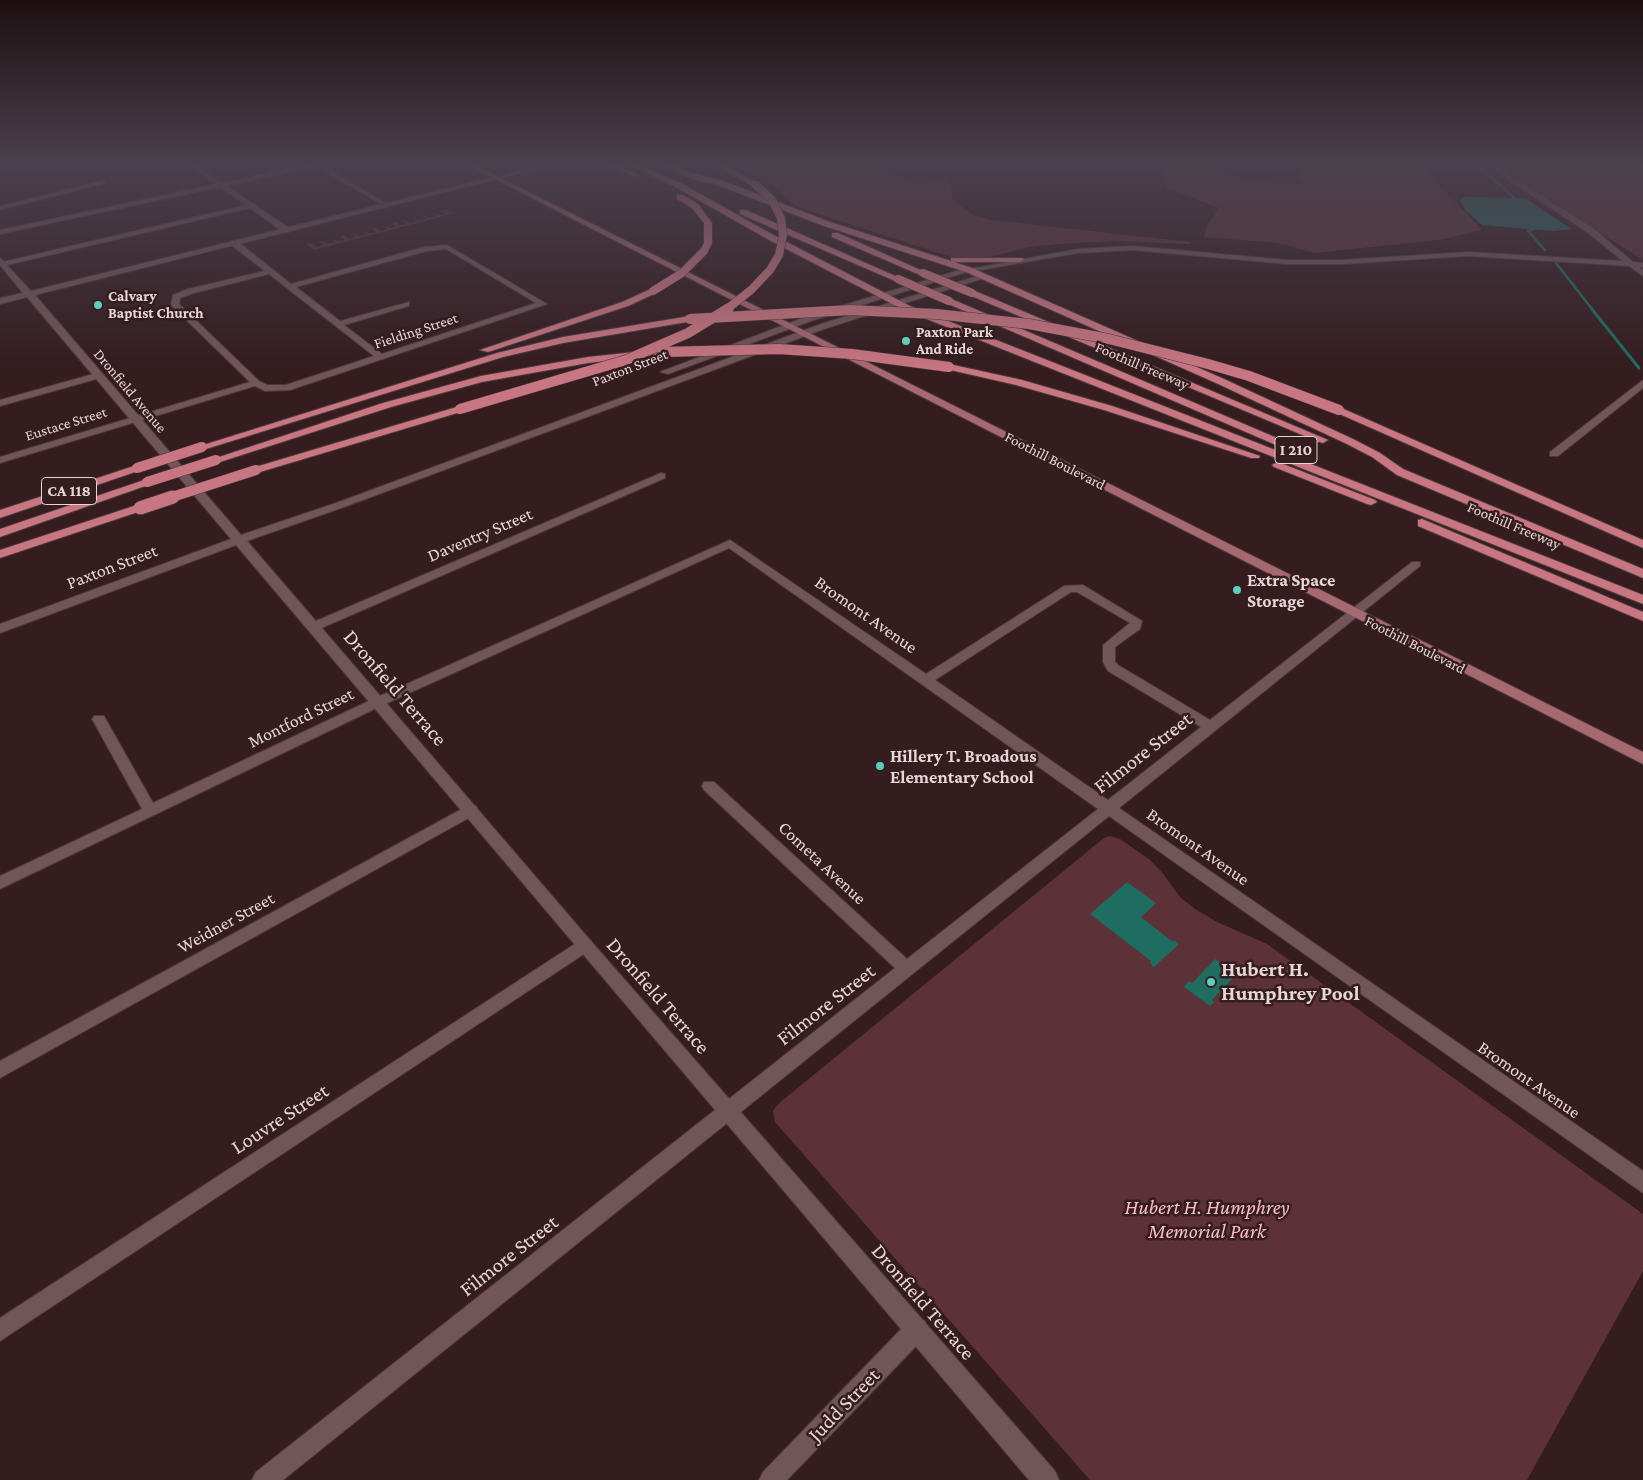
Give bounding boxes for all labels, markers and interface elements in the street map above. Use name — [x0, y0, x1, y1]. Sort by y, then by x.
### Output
place label: Calvary Baptist Church — [108, 287, 204, 322]
marker: Calvary Baptist Church — [92, 299, 104, 311]
street label: Fielding Street — [372, 309, 460, 353]
place label: Paxton Park And Ride — [916, 323, 993, 358]
marker: Paxton Park And Ride — [900, 335, 912, 347]
street label: Foothill Freeway — [1093, 338, 1191, 394]
street label: Dronfield Avenue — [90, 345, 170, 437]
street label: Paxton Street — [590, 345, 670, 391]
street label: Eustace Street — [23, 403, 109, 445]
street label: Foothill Boulevard — [1002, 428, 1108, 494]
road number: I 210 — [1275, 436, 1317, 464]
road number: CA 118 — [42, 478, 96, 504]
street label: Foothill Freeway — [1465, 498, 1563, 554]
street label: Daventry Street — [424, 503, 536, 567]
street label: Paxton Street — [64, 540, 160, 594]
place label: Extra Space Storage — [1247, 569, 1335, 612]
street label: Bromont Avenue — [811, 572, 921, 658]
marker: Extra Space Storage — [1231, 584, 1243, 596]
street label: Foothill Boulevard — [1362, 612, 1468, 678]
street label: Dronfield Terrace — [338, 625, 452, 751]
street label: Montford Street — [245, 683, 357, 753]
street label: Filmore Street — [1089, 707, 1197, 799]
place label: Hillery T. Broadous Elementary School — [890, 745, 1037, 788]
marker: Hillery T. Broadous Elementary School — [874, 760, 886, 772]
street label: Bromont Avenue — [1143, 804, 1253, 890]
street label: Cometa Avenue — [774, 817, 870, 909]
street label: Weidner Street — [174, 888, 278, 958]
street label: Dronfield Terrace — [601, 933, 715, 1059]
place label: Hubert H. Humphrey Pool — [1221, 957, 1360, 1007]
street label: Filmore Street — [772, 959, 880, 1051]
marker: Hubert H. Humphrey Pool — [1205, 976, 1217, 988]
street label: Bromont Avenue — [1474, 1037, 1584, 1123]
street label: Louvre Street — [227, 1078, 333, 1160]
park label: Hubert H. Humphrey Memorial Park — [1125, 1195, 1289, 1245]
street label: Filmore Street — [455, 1210, 563, 1302]
street label: Dronfield Terrace — [866, 1239, 980, 1365]
street label: Judd Street — [803, 1363, 885, 1447]

